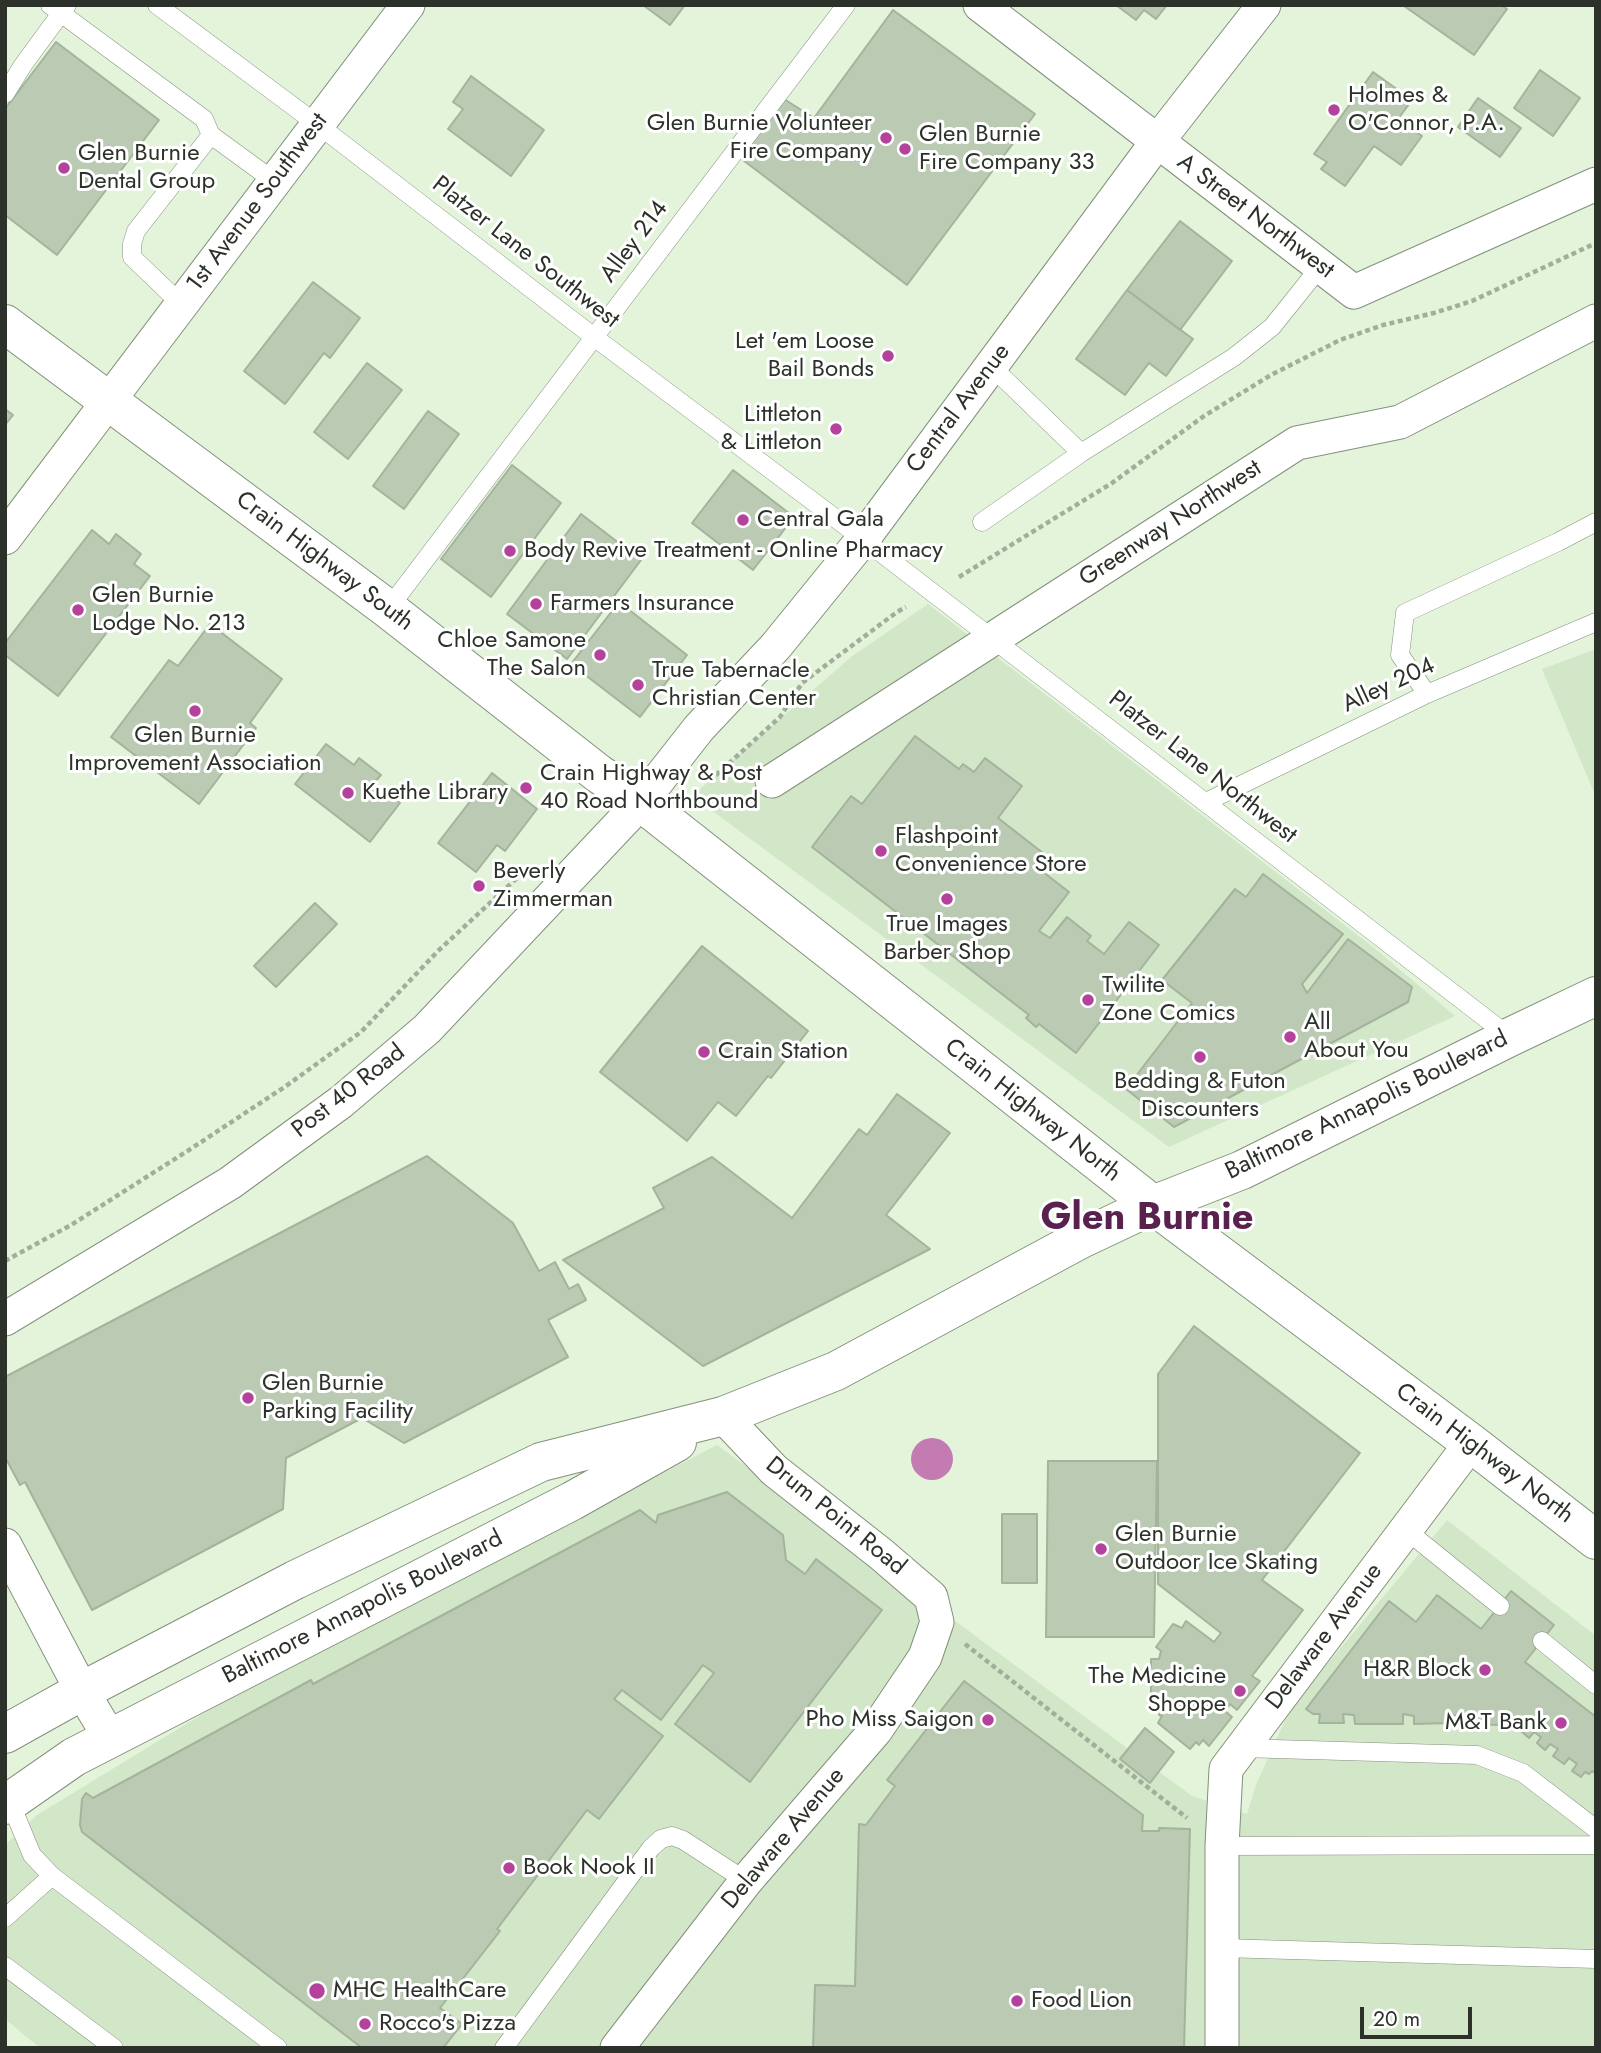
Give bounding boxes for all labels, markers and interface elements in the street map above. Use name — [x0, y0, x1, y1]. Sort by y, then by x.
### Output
place label: Holmes & O'Connor, P.A. — [1348, 82, 1505, 138]
marker: Holmes & O'Connor, P.A. — [1326, 102, 1342, 118]
street label: 1st Avenue Southwest — [181, 108, 335, 298]
place label: Glen Burnie Volunteer Fire Company — [647, 110, 872, 166]
place label: Glen Burnie Fire Company 33 — [919, 121, 1095, 177]
marker: Glen Burnie Volunteer Fire Company — [878, 130, 894, 146]
place label: Glen Burnie Dental Group — [78, 140, 215, 196]
marker: Glen Burnie Fire Company 33 — [897, 141, 913, 157]
street label: A Street Northwest — [1171, 148, 1339, 286]
marker: Glen Burnie Dental Group — [56, 160, 72, 176]
street label: Platzer Lane Southwest — [426, 171, 624, 335]
street label: Alley 214 — [595, 195, 675, 289]
place label: Let 'em Loose Bail Bonds — [735, 328, 874, 384]
street label: Central Avenue — [901, 339, 1017, 479]
marker: Let 'em Loose Bail Bonds — [880, 348, 896, 364]
place label: Littleton & Littleton — [721, 401, 822, 457]
marker: Littleton & Littleton — [828, 421, 844, 437]
street label: Greenway Northwest — [1075, 454, 1267, 594]
street label: Crain Highway South — [230, 486, 418, 638]
place label: Central Gala — [757, 506, 884, 534]
marker: Central Gala — [735, 512, 751, 528]
place label: Body Revive Treatment - Online Pharmacy — [524, 537, 943, 565]
marker: Body Revive Treatment - Online Pharmacy — [502, 543, 518, 559]
place label: Glen Burnie Lodge No. 213 — [92, 582, 245, 638]
place label: Farmers Insurance — [550, 590, 734, 618]
marker: Farmers Insurance — [528, 596, 544, 612]
marker: Glen Burnie Lodge No. 213 — [70, 602, 86, 618]
place label: Chloe Samone The Salon — [437, 627, 586, 683]
marker: Chloe Samone The Salon — [592, 647, 608, 663]
street label: Alley 204 — [1338, 652, 1440, 720]
place label: True Tabernacle Christian Center — [652, 657, 816, 713]
marker: True Tabernacle Christian Center — [630, 677, 646, 693]
street label: Platzer Lane Northwest — [1102, 686, 1302, 850]
marker: Glen Burnie Improvement Association — [187, 703, 203, 719]
place label: Glen Burnie Improvement Association — [68, 722, 322, 778]
place label: Crain Highway & Post 40 Road Northbound — [540, 760, 762, 816]
place label: Kuethe Library — [362, 779, 508, 807]
marker: Crain Highway & Post 40 Road Northbound — [518, 780, 534, 796]
marker: Kuethe Library — [340, 785, 356, 801]
place label: Flashpoint Convenience Store — [895, 823, 1087, 879]
marker: Flashpoint Convenience Store — [873, 843, 889, 859]
place label: Beverly Zimmerman — [493, 858, 613, 914]
marker: Beverly Zimmerman — [471, 878, 487, 894]
marker: True Images Barber Shop — [939, 891, 955, 907]
place label: True Images Barber Shop — [883, 911, 1011, 967]
place label: Twilite Zone Comics — [1102, 972, 1235, 1028]
marker: Twilite Zone Comics — [1080, 992, 1096, 1008]
place label: All About You — [1304, 1009, 1409, 1065]
street label: Baltimore Annapolis Boulevard — [1221, 1025, 1513, 1187]
marker: All About You — [1282, 1029, 1298, 1045]
street label: Crain Highway North — [938, 1033, 1126, 1189]
place label: Crain Station — [718, 1038, 848, 1066]
street label: Post 40 Road — [287, 1039, 411, 1145]
marker: Crain Station — [696, 1044, 712, 1060]
marker: Bedding & Futon Discounters — [1192, 1049, 1208, 1065]
place label: Bedding & Futon Discounters — [1114, 1068, 1286, 1124]
district label: Glen Burnie — [1040, 1197, 1254, 1243]
place label: Glen Burnie Parking Facility — [262, 1370, 413, 1426]
street label: Crain Highway North — [1389, 1378, 1579, 1530]
marker: Glen Burnie Parking Facility — [240, 1390, 256, 1406]
street label: Drum Point Road — [759, 1452, 911, 1582]
place label: Glen Burnie Outdoor Ice Skating — [1115, 1521, 1318, 1577]
street label: Baltimore Annapolis Boulevard — [218, 1525, 508, 1691]
marker: Glen Burnie Outdoor Ice Skating — [1093, 1541, 1109, 1557]
street label: Delaware Avenue — [1261, 1558, 1389, 1716]
place label: H&R Block — [1363, 1656, 1471, 1684]
marker: H&R Block — [1477, 1662, 1493, 1678]
place label: The Medicine Shoppe — [1088, 1663, 1226, 1719]
marker: The Medicine Shoppe — [1232, 1683, 1248, 1699]
place label: Pho Miss Saigon — [805, 1706, 974, 1734]
place label: M&T Bank — [1445, 1709, 1547, 1737]
marker: Pho Miss Saigon — [980, 1712, 996, 1728]
marker: M&T Bank — [1553, 1715, 1569, 1731]
street label: Delaware Avenue — [717, 1762, 851, 1916]
place label: Book Nook II — [523, 1854, 655, 1882]
marker: Book Nook II — [501, 1860, 517, 1876]
place label: MHC HealthCare — [333, 1977, 506, 2005]
marker: MHC HealthCare — [307, 1981, 327, 2001]
place label: Food Lion — [1031, 1987, 1132, 2015]
marker: Food Lion — [1009, 1993, 1025, 2009]
scale bar — [1363, 1994, 1475, 2038]
text: 20 m — [1373, 2004, 1420, 2034]
place label: Rocco's Pizza — [379, 2010, 516, 2038]
marker: Rocco's Pizza — [357, 2016, 373, 2032]

